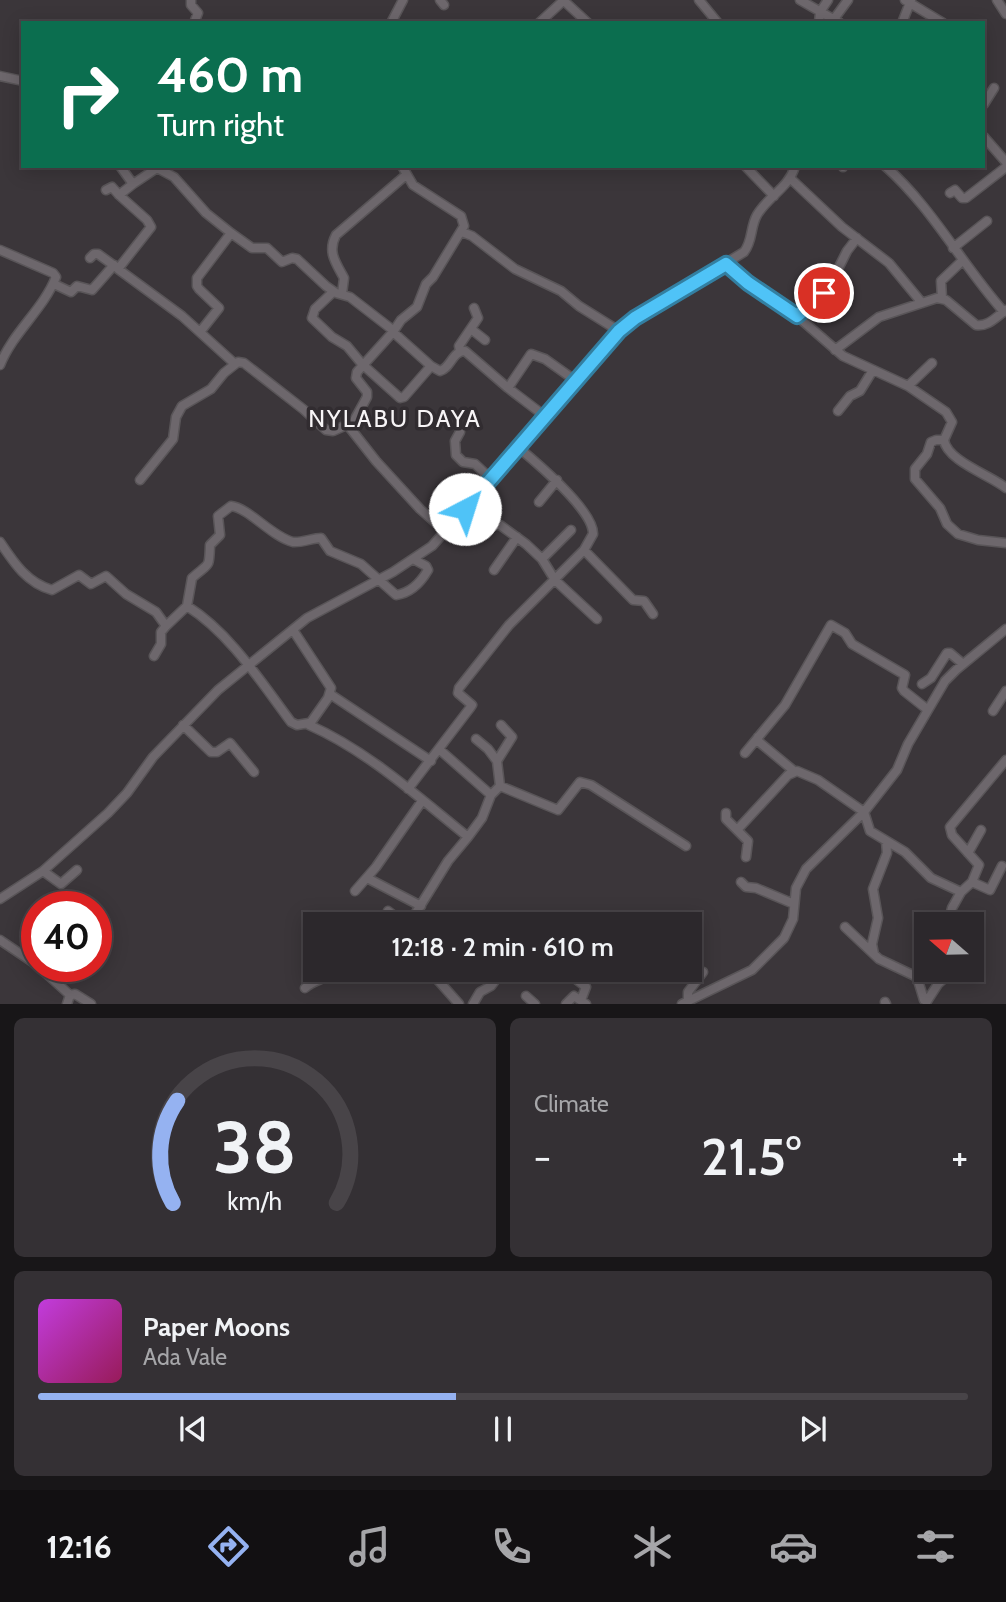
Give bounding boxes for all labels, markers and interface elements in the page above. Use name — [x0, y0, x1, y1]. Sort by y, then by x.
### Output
text: 460 m — [157, 45, 303, 104]
icon: right — [42, 49, 133, 140]
text: Turn right — [157, 105, 284, 144]
pin — [794, 263, 854, 323]
icon: arrive — [805, 274, 843, 312]
district label: NYLABU DAYA — [308, 404, 482, 433]
position arrow — [428, 472, 502, 546]
speed limit sign: 40 — [21, 891, 112, 982]
north arrow — [914, 912, 984, 982]
map controls — [914, 912, 984, 982]
text: 12:18 · 2 min · 610 m — [391, 931, 614, 963]
text: Climate — [534, 1090, 609, 1118]
text: 38 — [213, 1104, 297, 1192]
text: 21.5° — [701, 1125, 801, 1188]
text: − — [534, 1133, 551, 1180]
text: + — [951, 1133, 968, 1180]
text: km/h — [228, 1186, 282, 1216]
text: Paper Moons — [143, 1311, 290, 1343]
text: Ada Vale — [143, 1343, 227, 1371]
icon: previous — [174, 1410, 212, 1448]
icon: pause — [484, 1410, 522, 1448]
icon: next — [794, 1410, 832, 1448]
icon: directions — [204, 1522, 253, 1571]
icon: music — [345, 1522, 394, 1571]
icon: phone — [487, 1522, 536, 1571]
icon: climate — [628, 1522, 677, 1571]
icon: car — [769, 1522, 818, 1571]
icon: filters — [911, 1522, 960, 1571]
text: 12:16 — [46, 1527, 112, 1566]

